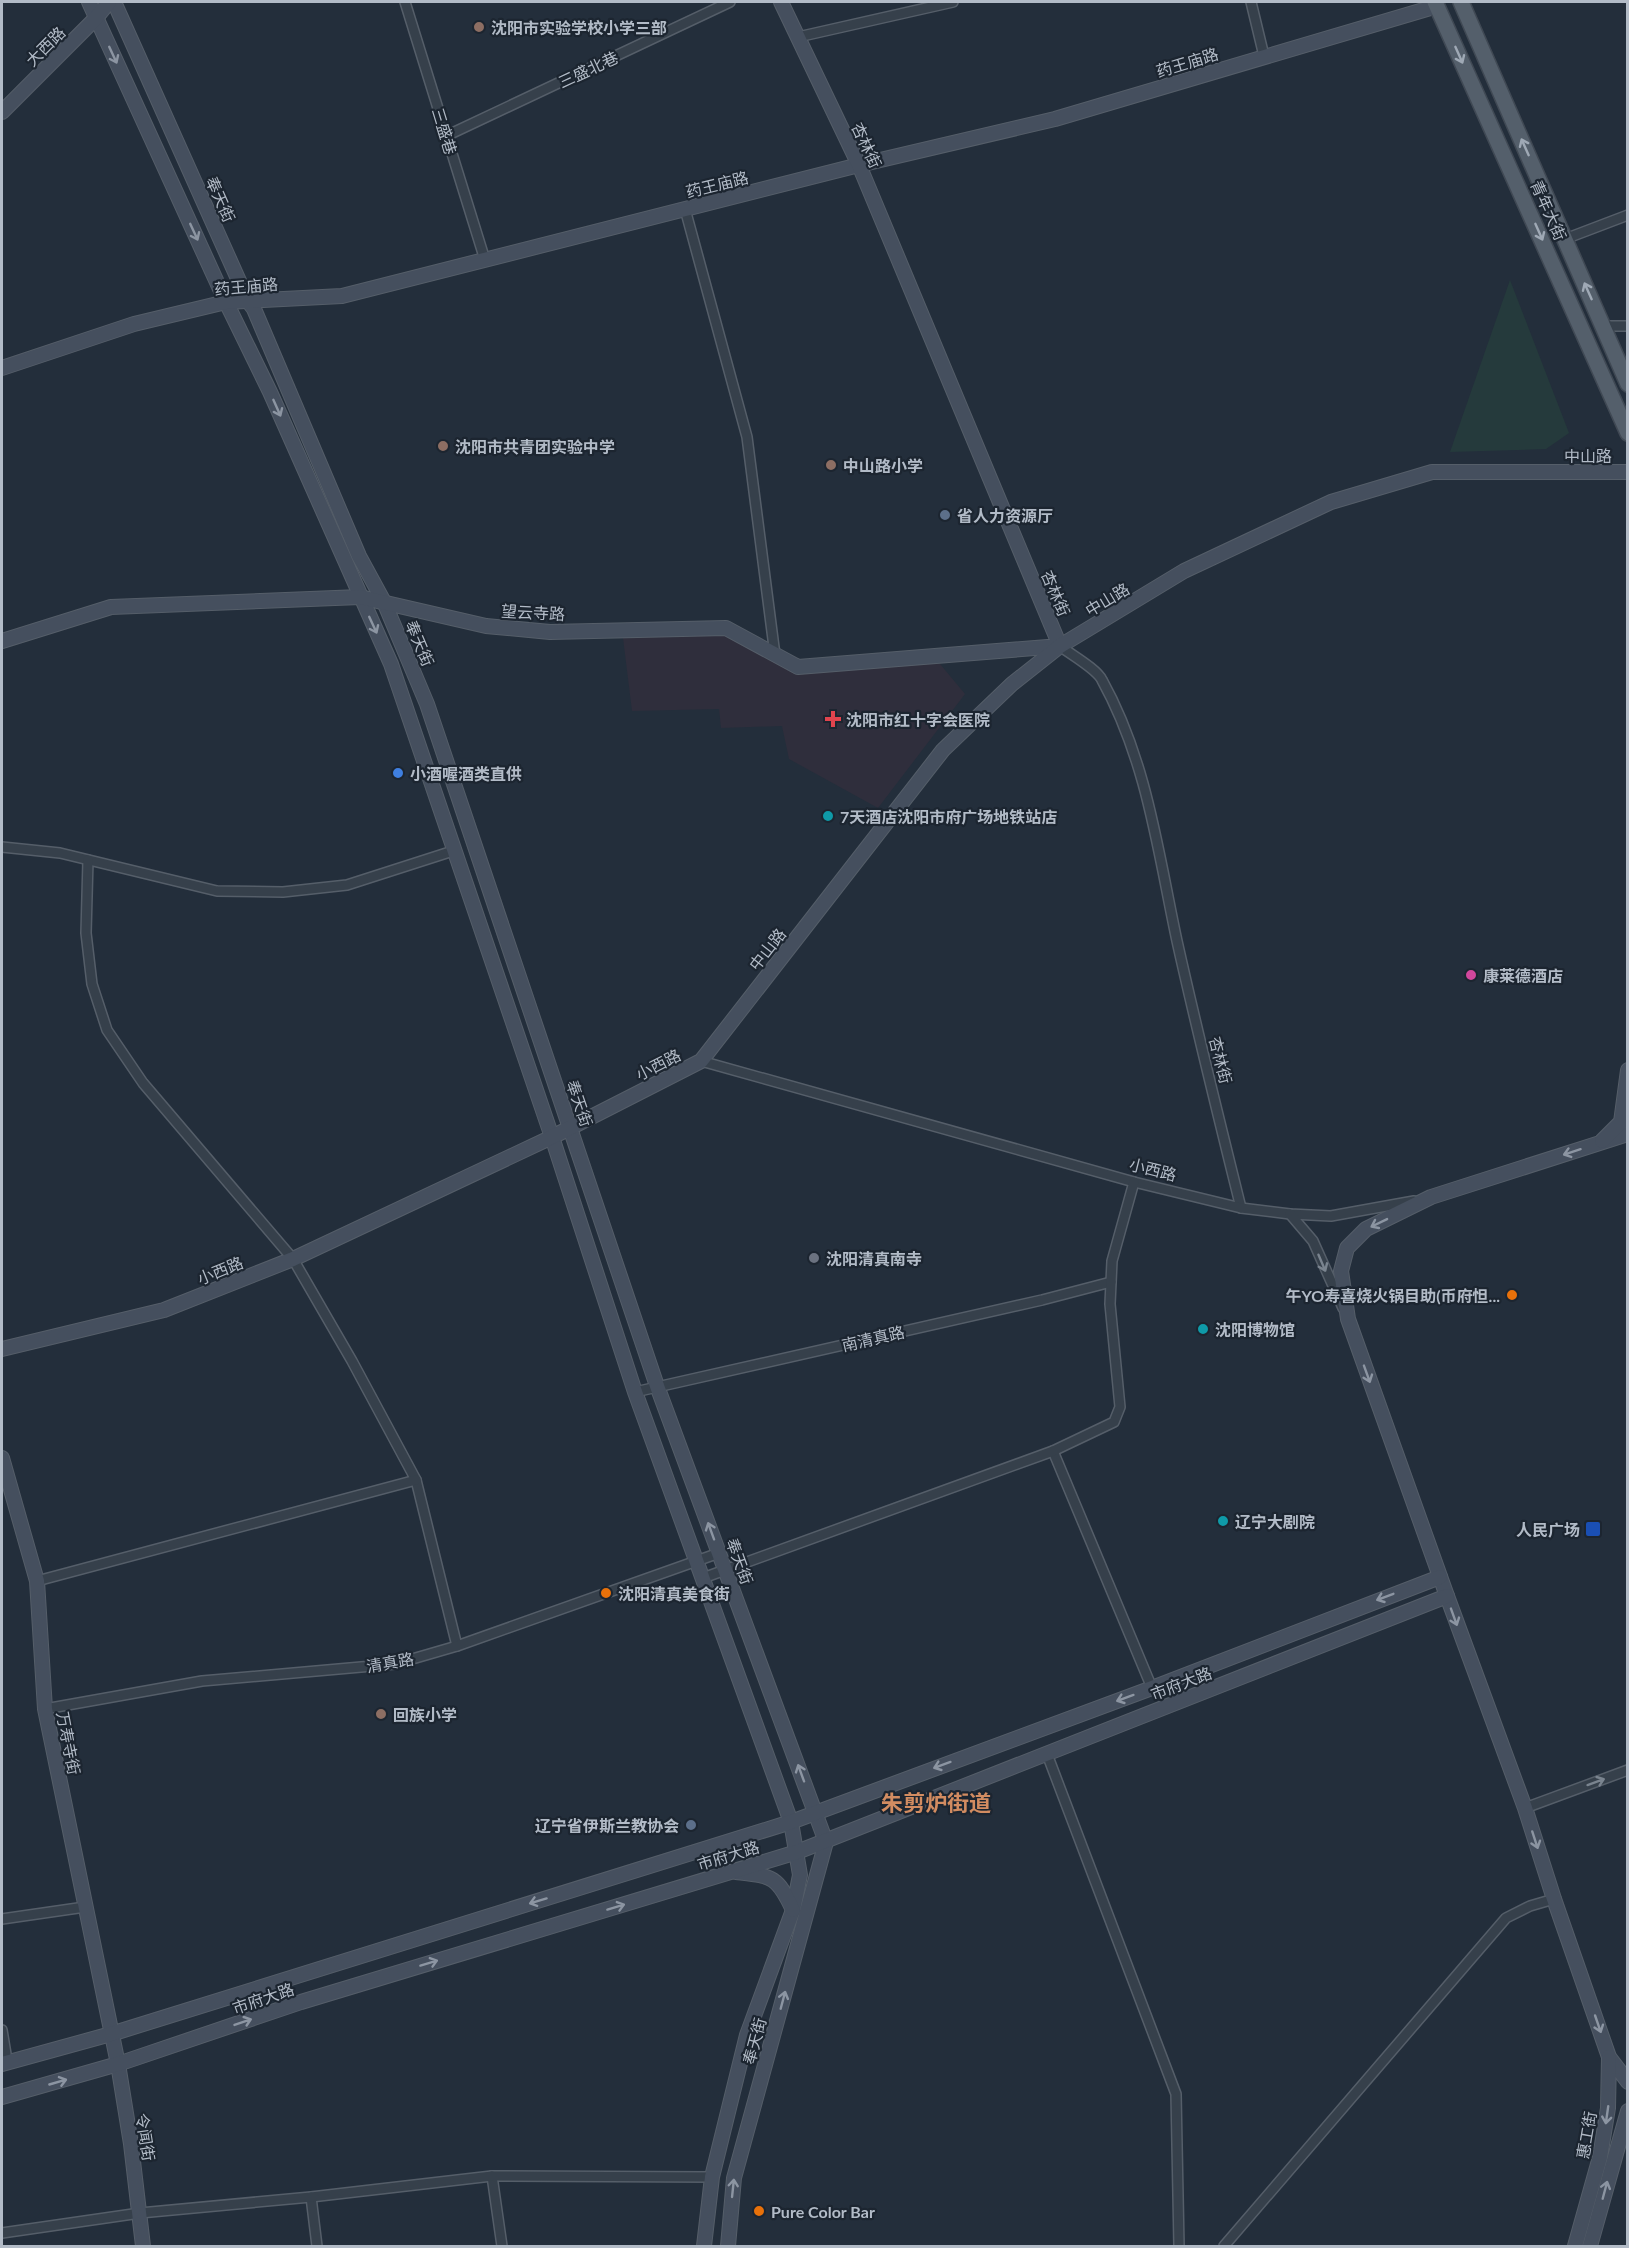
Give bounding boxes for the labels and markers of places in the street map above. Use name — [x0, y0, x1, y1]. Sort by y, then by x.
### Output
place label: 沈阳市实验学校小学三部 — [491, 18, 667, 37]
marker: 沈阳市实验学校小学三部 — [472, 20, 486, 34]
place label: 沈阳市共青团实验中学 — [455, 437, 615, 456]
marker: 沈阳市共青团实验中学 — [436, 439, 450, 453]
place label: 中山路小学 — [843, 456, 923, 475]
marker: 中山路小学 — [824, 458, 838, 472]
place label: 省人力资源厅 — [957, 506, 1053, 525]
marker: 省人力资源厅 — [938, 508, 952, 522]
marker: 沈阳市红十字会医院 — [824, 710, 842, 728]
place label: 沈阳市红十字会医院 — [846, 710, 990, 729]
place label: 小酒喔酒类直供 — [410, 764, 522, 783]
marker: 小酒喔酒类直供 — [391, 766, 405, 780]
place label: 7天酒店沈阳市府广场地铁站店 — [840, 807, 1057, 826]
marker: 7天酒店沈阳市府广场地铁站店 — [821, 809, 835, 823]
place label: 康莱德酒店 — [1483, 966, 1563, 985]
marker: 康莱德酒店 — [1464, 968, 1478, 982]
place label: 沈阳清真南寺 — [826, 1249, 922, 1268]
marker: 沈阳清真南寺 — [807, 1251, 821, 1265]
place label: 午YO寿喜烧火锅目助(币府怛... — [1286, 1286, 1500, 1305]
marker: 午YO寿喜烧火锅目助(币府怛... — [1505, 1288, 1519, 1302]
place label: 沈阳博物馆 — [1215, 1320, 1295, 1339]
marker: 沈阳博物馆 — [1196, 1322, 1210, 1336]
place label: 辽宁大剧院 — [1235, 1512, 1315, 1531]
marker: 辽宁大剧院 — [1216, 1514, 1230, 1528]
place label: 人民广场 — [1516, 1520, 1580, 1539]
marker: 人民广场 — [1584, 1520, 1602, 1538]
place label: 沈阳清真美食街 — [618, 1584, 730, 1603]
marker: 沈阳清真美食街 — [599, 1586, 613, 1600]
place label: 回族小学 — [393, 1705, 457, 1724]
marker: 回族小学 — [374, 1707, 388, 1721]
place label: 辽宁省伊斯兰教协会 — [535, 1816, 679, 1835]
marker: 辽宁省伊斯兰教协会 — [684, 1818, 698, 1832]
place label: Pure Color Bar — [771, 2202, 875, 2221]
marker: Pure Color Bar — [752, 2204, 766, 2218]

